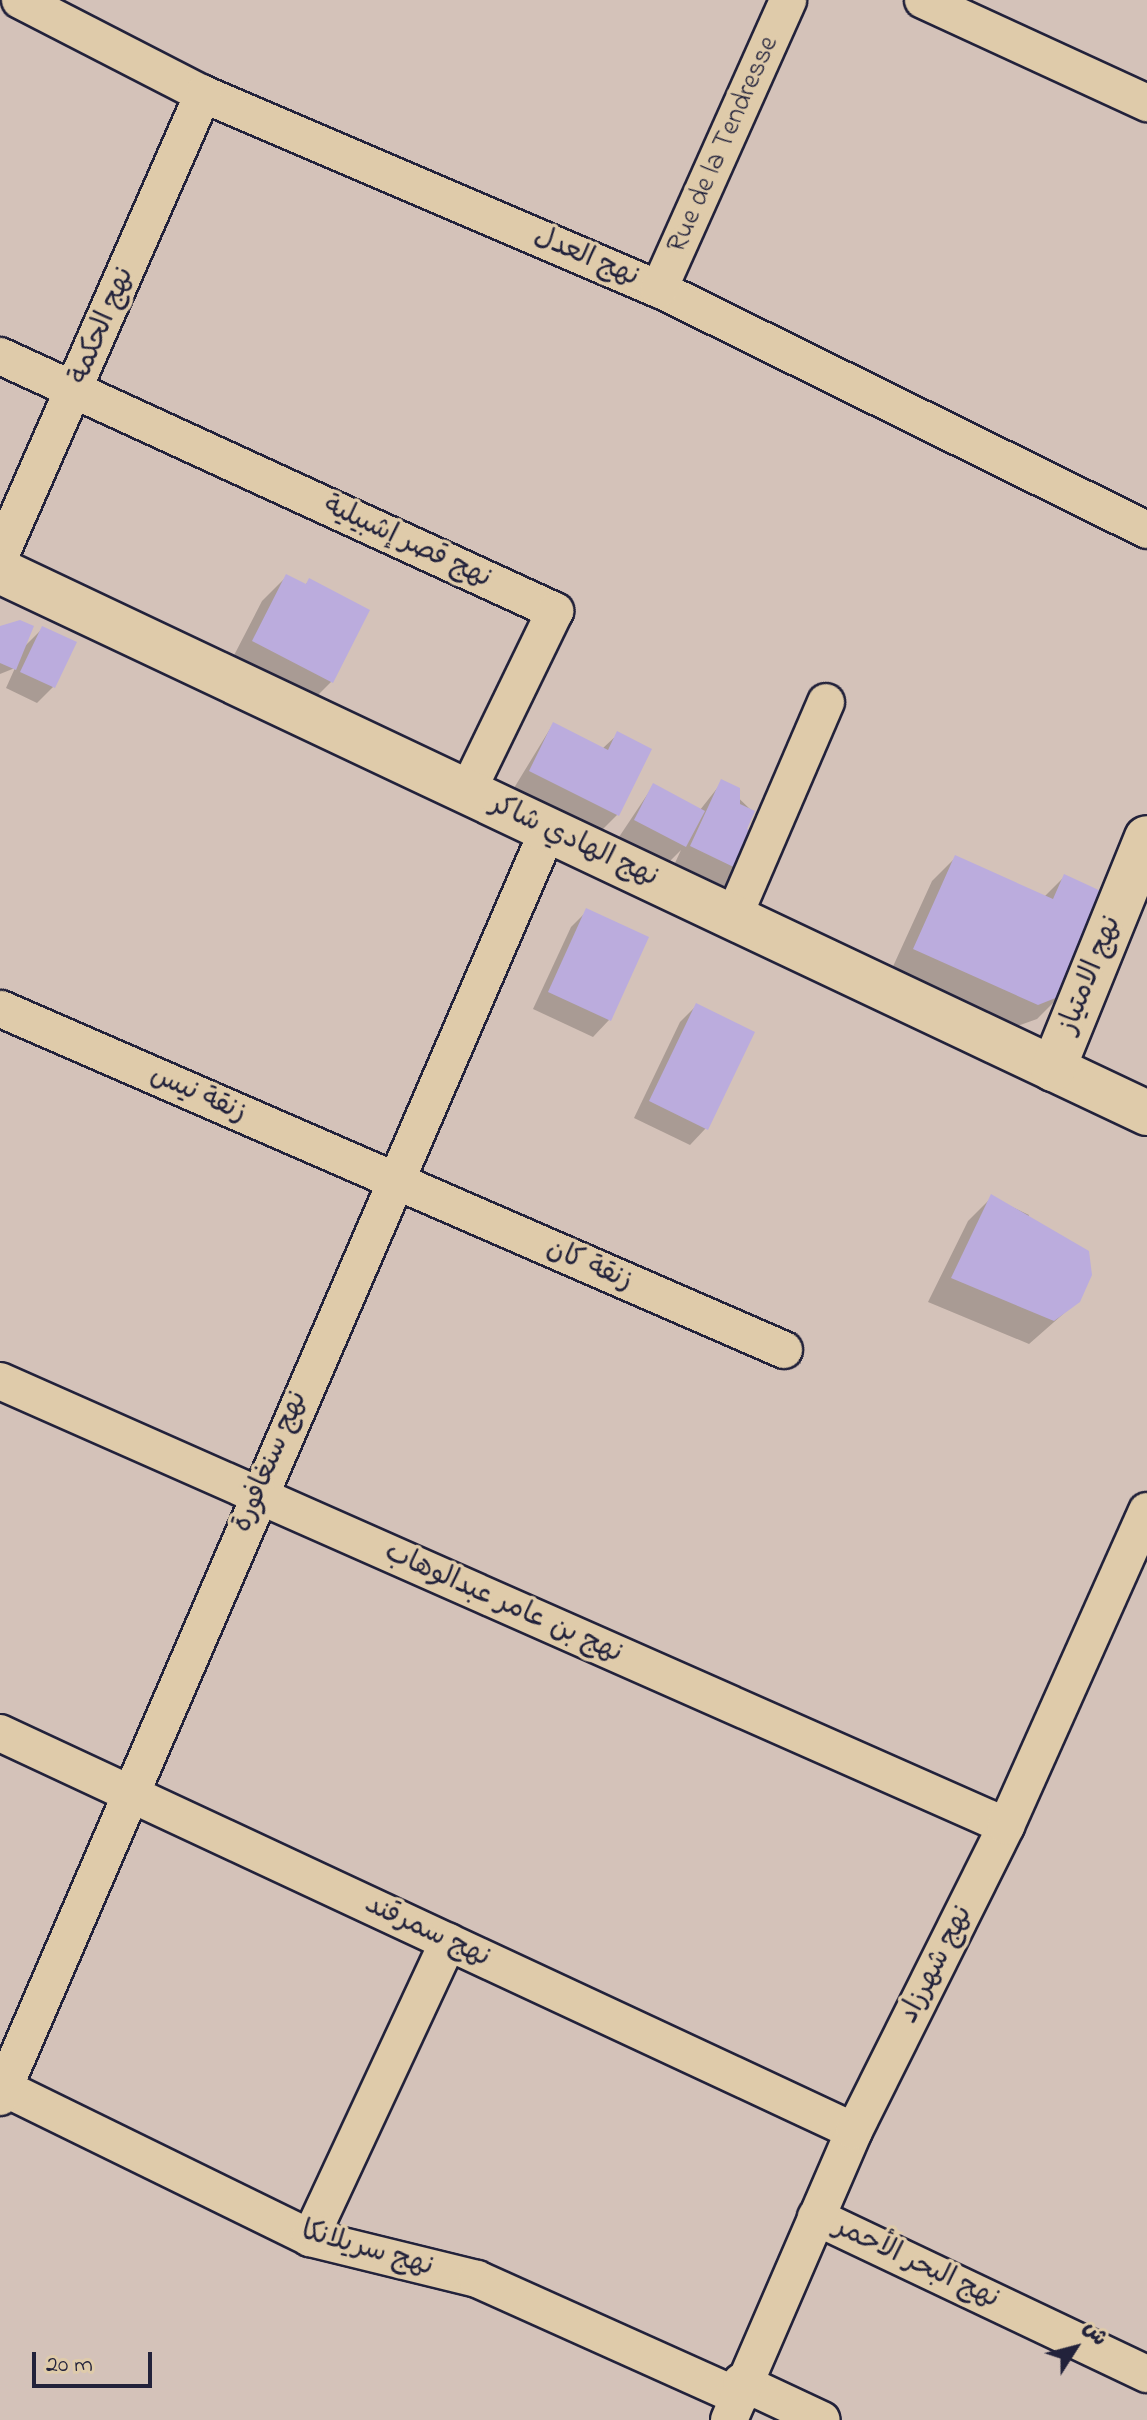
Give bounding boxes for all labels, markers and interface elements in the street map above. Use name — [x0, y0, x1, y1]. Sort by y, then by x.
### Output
street label: Rue de la Tendresse — [661, 32, 787, 258]
street label: نهج العدل — [528, 221, 644, 295]
street label: نهج الحكمة — [63, 262, 143, 390]
street label: نهج قصر إشبيلية — [318, 489, 496, 597]
street label: نهج الهادي شاكر — [485, 789, 663, 895]
street label: نهج الامتياز — [1052, 911, 1130, 1039]
street label: زنقة نيس — [145, 1059, 251, 1131]
street label: زنقة كان — [541, 1233, 637, 1299]
street label: نهج سنغافورة — [226, 1386, 316, 1538]
street label: نهج بن عامر عبدالوهاب — [379, 1536, 627, 1672]
street label: نهج سمرقند — [359, 1888, 495, 1976]
street label: نهج شهرزاد — [893, 1900, 981, 2030]
street label: نهج البحر الأحمر — [828, 2211, 1004, 2317]
street label: نهج سريلانكا — [297, 2215, 437, 2285]
north arrow — [1035, 2308, 1115, 2388]
text: ش — [1074, 2315, 1114, 2353]
scale bar — [36, 2336, 156, 2386]
text: 20 m — [46, 2348, 93, 2383]

